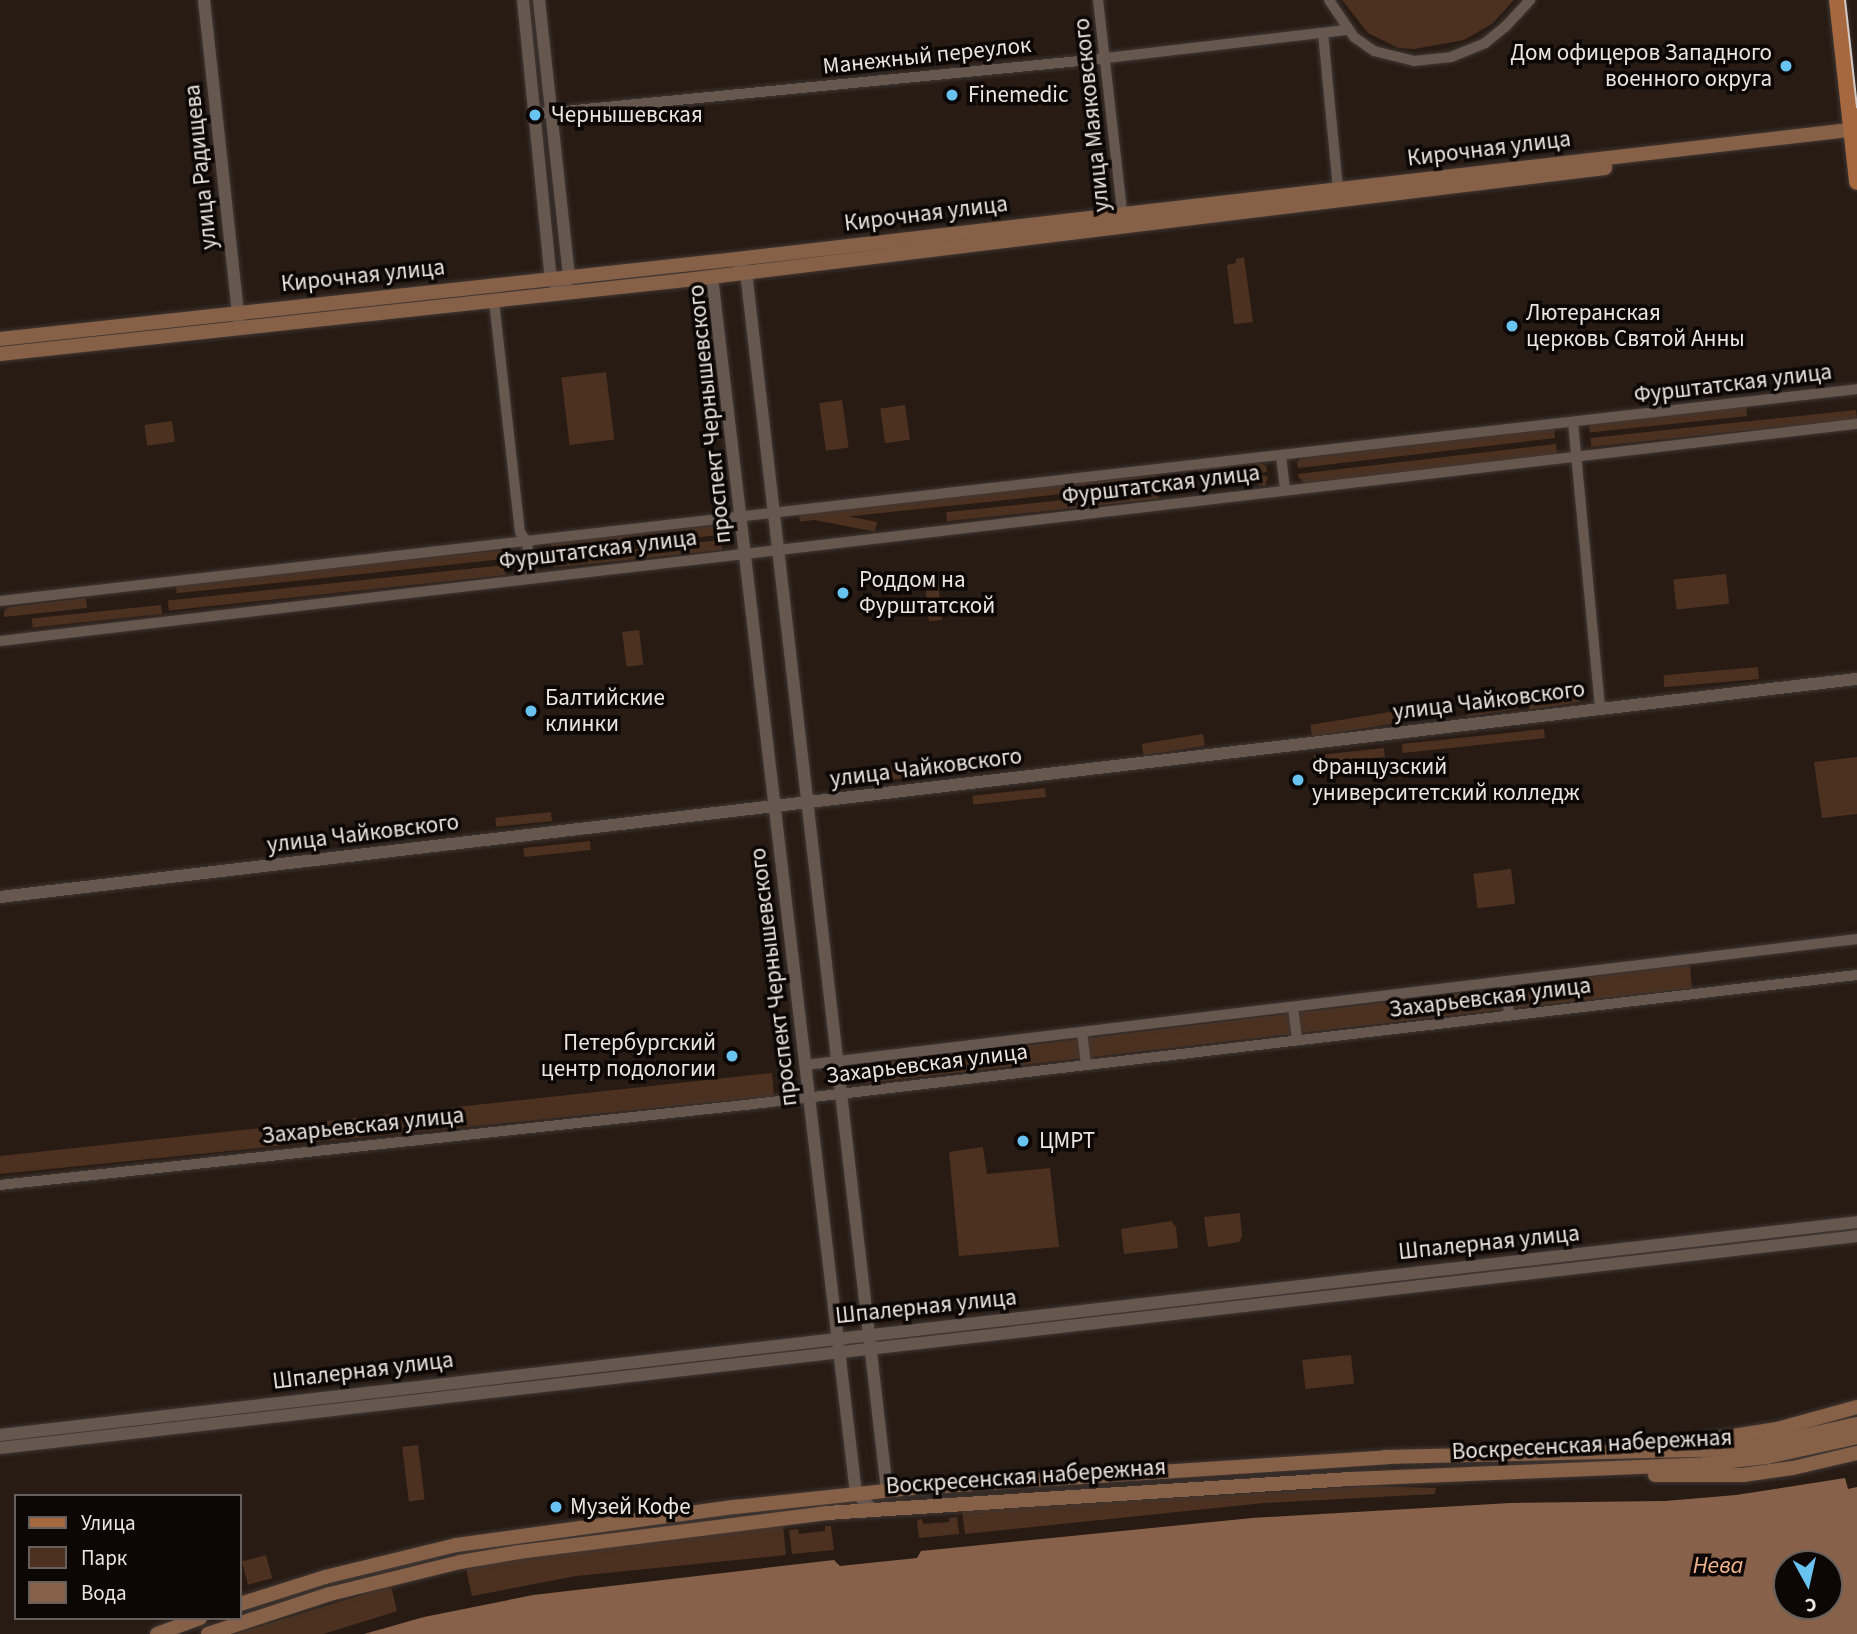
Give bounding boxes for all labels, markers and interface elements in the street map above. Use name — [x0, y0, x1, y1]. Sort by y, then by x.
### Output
street label: улица Маяковского — [1068, 17, 1116, 213]
street label: Манежный переулок — [821, 31, 1033, 81]
place label: Дом офицеров Западного военного округа — [1510, 39, 1772, 93]
marker: Дом офицеров Западного военного округа — [1778, 58, 1794, 74]
place label: Finemedic — [968, 81, 1068, 109]
street label: улица Радищева — [179, 83, 223, 251]
marker: Finemedic — [942, 85, 962, 105]
place label: Чернышевская — [551, 101, 703, 129]
marker: Чернышевская — [525, 105, 545, 125]
street label: Кирочная улица — [1406, 125, 1572, 173]
street label: Кирочная улица — [843, 190, 1009, 238]
street label: Кирочная улица — [280, 254, 446, 298]
street label: проспект Чернышевского — [683, 283, 737, 545]
place label: Лютеранская церковь Святой Анны — [1526, 299, 1745, 353]
marker: Лютеранская церковь Святой Анны — [1504, 318, 1520, 334]
street label: Фурштатская улица — [1632, 358, 1834, 410]
street label: Фурштатская улица — [1060, 459, 1262, 511]
street label: Фурштатская улица — [497, 524, 699, 576]
place label: Роддом на Фурштатской — [859, 566, 995, 620]
marker: Роддом на Фурштатской — [833, 583, 853, 603]
street label: улица Чайковского — [1391, 676, 1587, 726]
place label: Балтийские клинки — [545, 684, 665, 738]
marker: Балтийские клинки — [523, 703, 539, 719]
street label: улица Чайковского — [828, 743, 1024, 793]
place label: Французский университетский колледж — [1312, 753, 1580, 807]
marker: Французский университетский колледж — [1290, 772, 1306, 788]
street label: улица Чайковского — [265, 809, 461, 859]
street label: проспект Чернышевского — [744, 846, 804, 1108]
street label: Захарьевская улица — [1388, 972, 1592, 1024]
place label: Петербургский центр подологии — [541, 1029, 716, 1083]
street label: Захарьевская улица — [825, 1038, 1029, 1090]
marker: Петербургский центр подологии — [722, 1046, 742, 1066]
street label: Захарьевская улица — [261, 1102, 465, 1150]
place label: ЦМРТ — [1039, 1127, 1095, 1155]
marker: ЦМРТ — [1013, 1131, 1033, 1151]
street label: Шпалерная улица — [1397, 1220, 1581, 1266]
street label: Шпалерная улица — [834, 1284, 1018, 1330]
street label: Шпалерная улица — [271, 1346, 455, 1396]
street label: Воскресенская набережная — [1451, 1424, 1733, 1466]
street label: Воскресенская набережная — [885, 1453, 1167, 1501]
place label: Музей Кофе — [570, 1493, 691, 1521]
legend — [14, 1494, 242, 1620]
marker: Музей Кофе — [548, 1499, 564, 1515]
text: Улица — [81, 1508, 136, 1538]
text: Парк — [81, 1543, 127, 1573]
north arrow — [1773, 1550, 1843, 1620]
water label: Нева — [1693, 1552, 1743, 1580]
text: Вода — [81, 1578, 127, 1608]
text: С — [1803, 1590, 1818, 1618]

